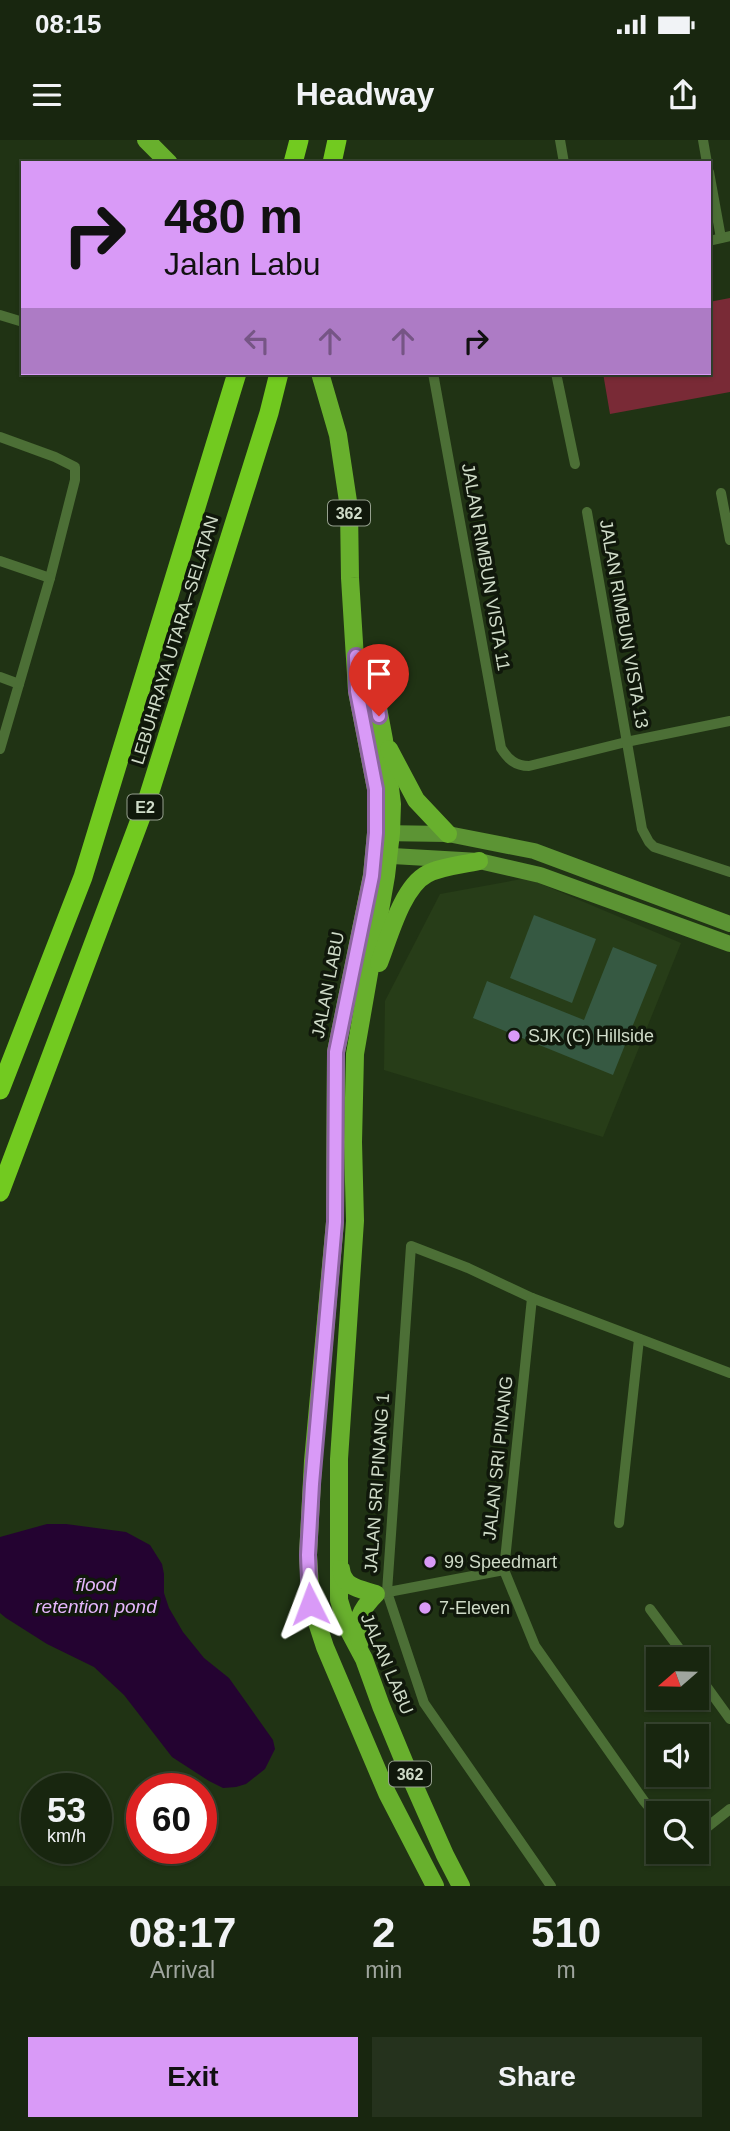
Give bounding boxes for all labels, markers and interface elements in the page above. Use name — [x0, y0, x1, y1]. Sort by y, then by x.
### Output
text: 08:15 — [35, 9, 102, 39]
icon: menu — [28, 76, 66, 114]
text: Headway — [296, 76, 434, 112]
icon: share — [664, 76, 702, 114]
icon: right — [49, 189, 140, 280]
text: 480 m — [164, 189, 303, 243]
text: Jalan Labu — [164, 246, 321, 282]
icon: left — [238, 322, 276, 360]
icon: ahead — [311, 322, 349, 360]
icon: ahead — [384, 322, 422, 360]
icon: right — [457, 322, 495, 360]
street label: JALAN RIMBUN VISTA 11 — [458, 462, 514, 672]
road number: 362 — [328, 500, 370, 526]
street label: LEBUHRAYA UTARA–SELATAN — [128, 513, 222, 767]
street label: JALAN RIMBUN VISTA 13 — [596, 518, 652, 730]
pin — [349, 644, 409, 716]
icon: arrive — [360, 655, 398, 693]
road number: E2 — [128, 794, 162, 820]
street label: JALAN LABU — [308, 930, 348, 1040]
place label: SJK (C) Hillside — [528, 1026, 654, 1046]
marker: SJK (C) Hillside — [506, 1028, 522, 1044]
street label: JALAN SRI PINANG — [479, 1375, 517, 1541]
street label: JALAN SRI PINANG 1 — [361, 1392, 393, 1574]
place label: 99 Speedmart — [444, 1552, 557, 1572]
marker: 99 Speedmart — [422, 1554, 438, 1570]
position arrow — [273, 1567, 347, 1641]
water label: flood retention pond — [35, 1574, 158, 1617]
place label: 7-Eleven — [439, 1598, 510, 1618]
marker: 7-Eleven — [417, 1600, 433, 1616]
street label: JALAN LABU — [357, 1610, 417, 1718]
north arrow — [646, 1647, 709, 1710]
map controls — [646, 1647, 709, 1864]
button: sound — [646, 1724, 709, 1787]
road number: 362 — [389, 1762, 431, 1786]
speed limit sign: 60 — [126, 1773, 217, 1864]
text: 53 — [47, 1790, 86, 1829]
button: search — [646, 1801, 709, 1864]
text: km/h — [47, 1826, 86, 1846]
text: 08:17 — [129, 1909, 236, 1956]
text: 2 — [372, 1909, 395, 1956]
text: 510 — [531, 1909, 601, 1956]
text: Arrival — [150, 1957, 215, 1983]
text: min — [365, 1957, 402, 1983]
text: m — [557, 1957, 576, 1983]
button: Exit — [28, 2037, 358, 2117]
button: Share — [372, 2037, 702, 2117]

